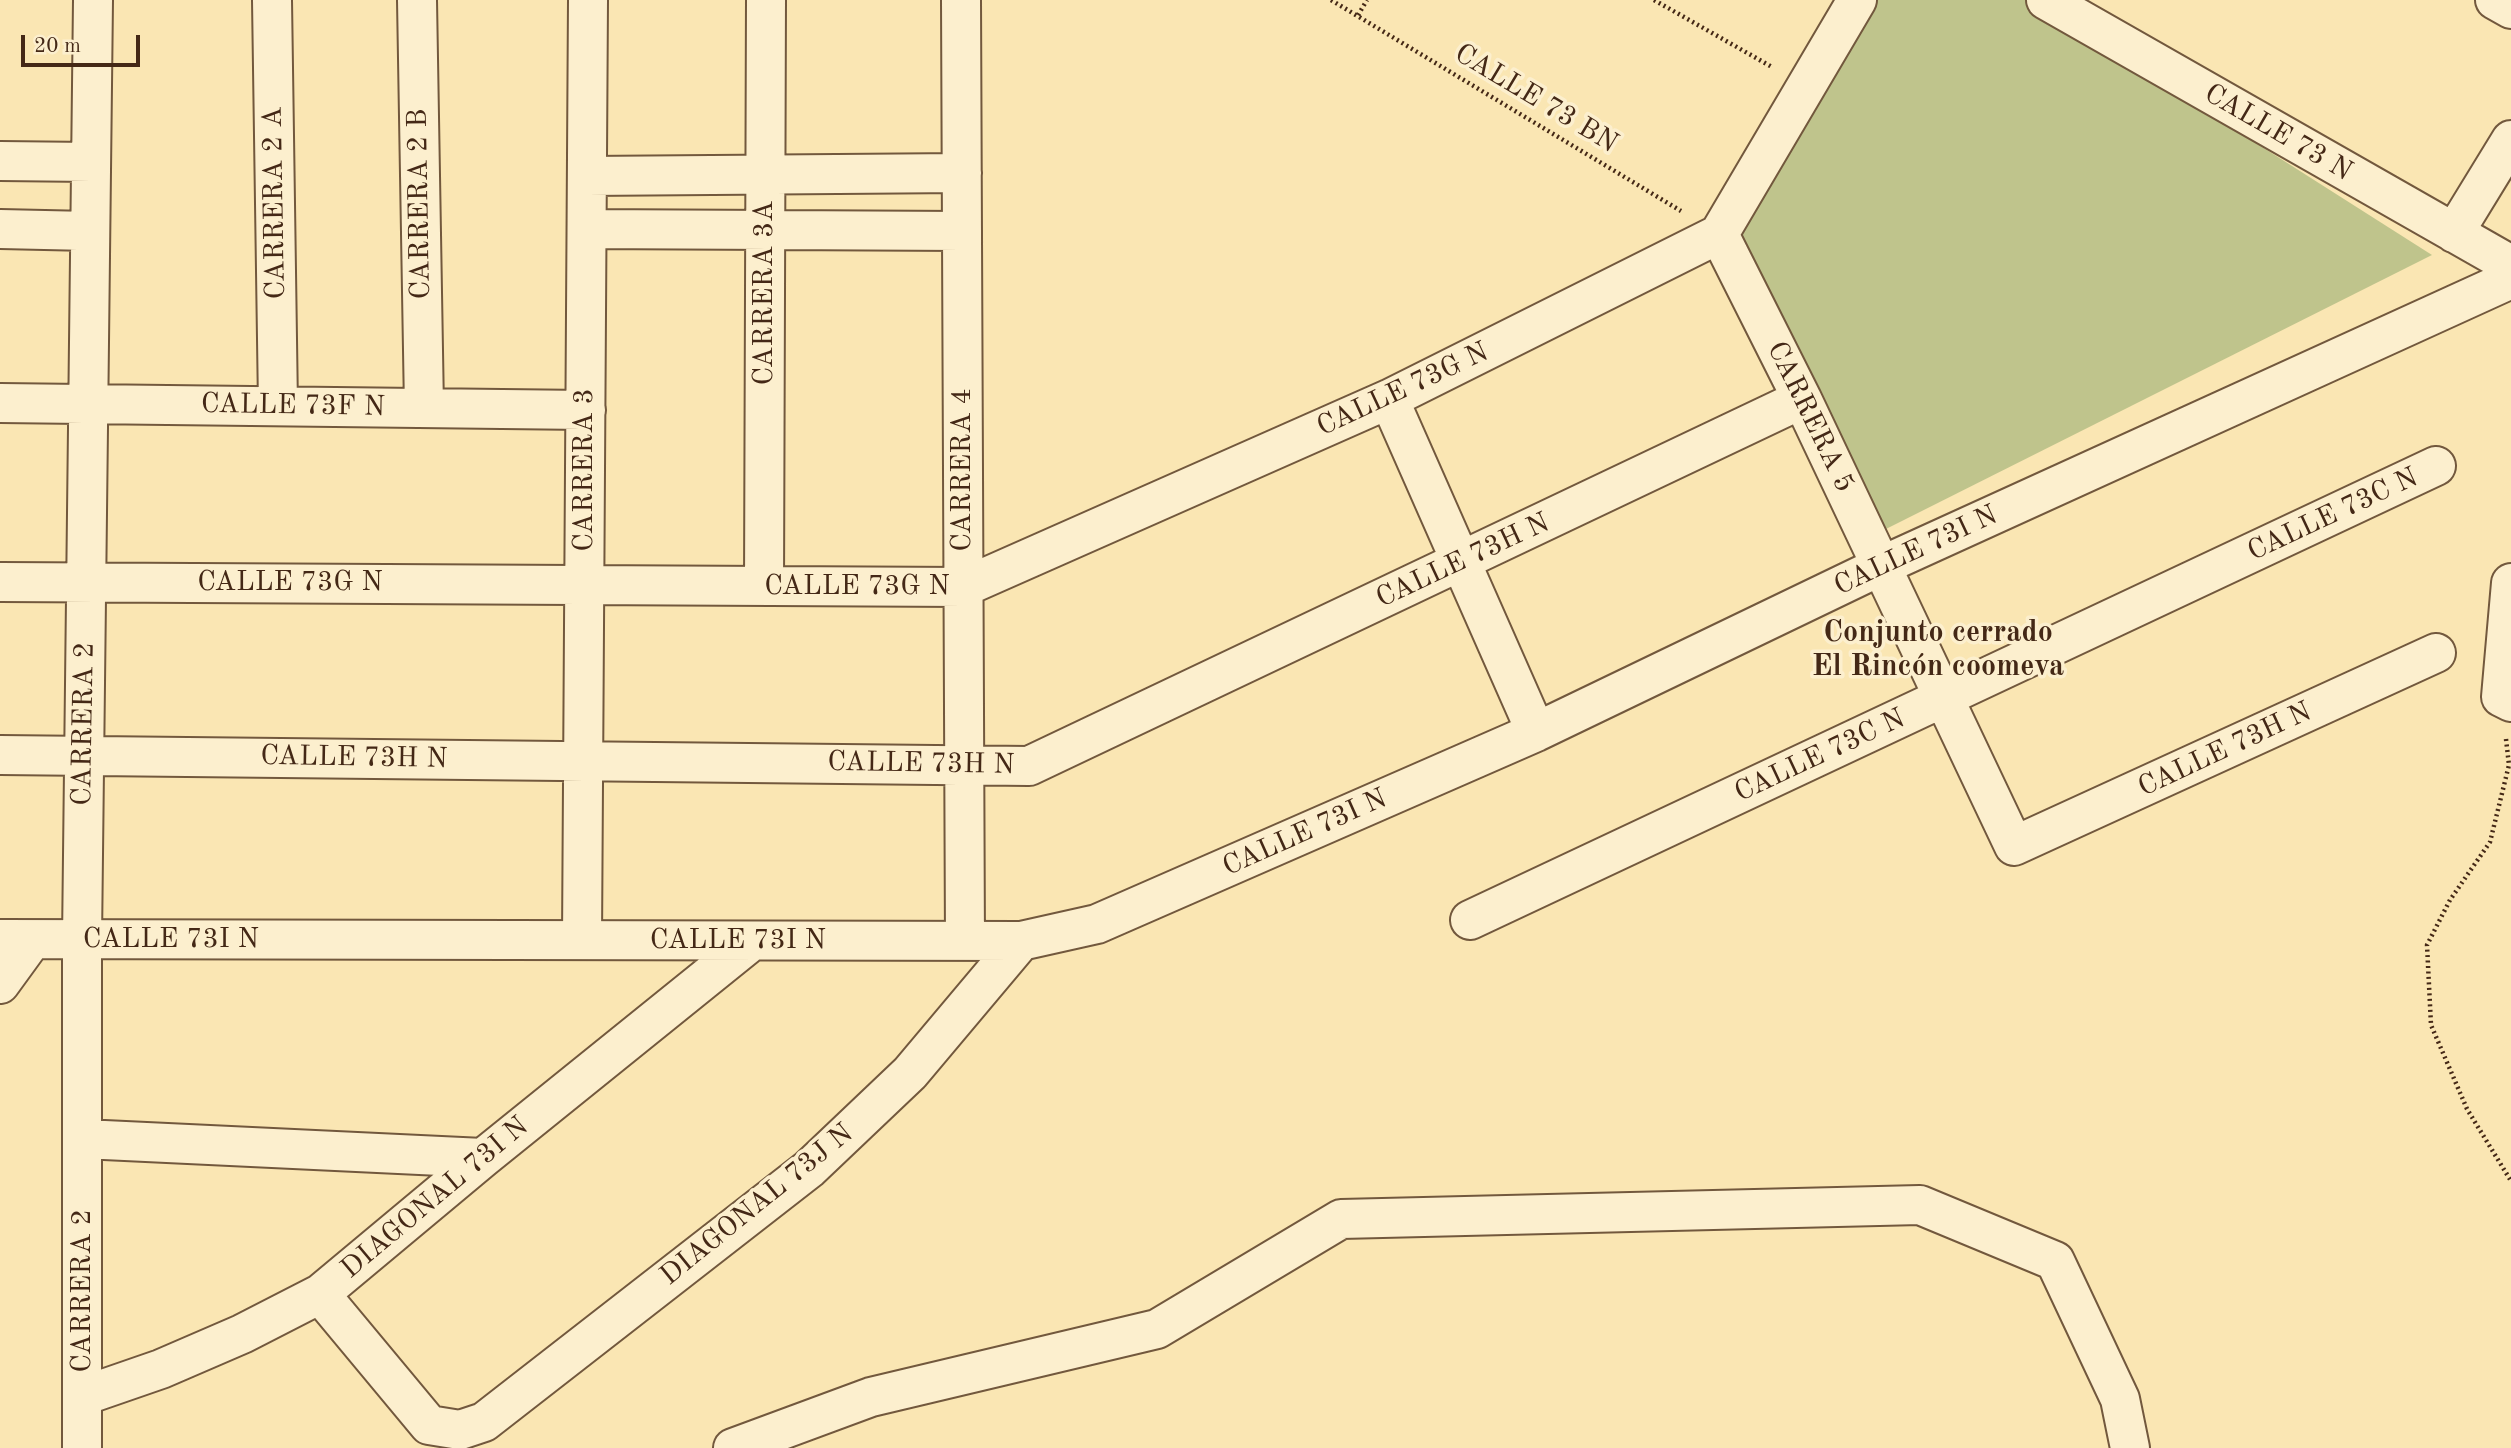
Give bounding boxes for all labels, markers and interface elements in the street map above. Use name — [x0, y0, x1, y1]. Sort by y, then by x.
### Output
scale bar — [24, 21, 144, 65]
text: 20 m — [34, 36, 81, 57]
street label: CALLE 73 BN — [1448, 37, 1624, 161]
street label: CALLE 73 N — [2198, 77, 2358, 189]
street label: CARRERA 2 A — [257, 106, 293, 300]
street label: CARRERA 2 B — [402, 108, 438, 300]
street label: CARRERA 3A — [748, 200, 782, 386]
street label: CALLE 73G N — [1312, 336, 1494, 444]
street label: CARRERA 5 — [1759, 336, 1861, 498]
street label: CALLE 73F N — [201, 388, 385, 424]
street label: CARRERA 3 — [568, 388, 602, 552]
street label: CARRERA 4 — [946, 388, 980, 552]
street label: CALLE 73C N — [2243, 461, 2423, 569]
street label: CALLE 73I N — [1829, 499, 2003, 603]
street label: CALLE 73H N — [1371, 506, 1555, 616]
street label: CALLE 73G N — [197, 566, 383, 600]
street label: CALLE 73G N — [764, 570, 950, 604]
district label: Conjunto cerrado El Rincón coomeva — [1812, 615, 2064, 686]
street label: CARRERA 2 — [66, 642, 102, 806]
street label: CALLE 73H N — [2133, 695, 2317, 805]
street label: CALLE 73C N — [1730, 702, 1910, 810]
street label: CALLE 73H N — [260, 740, 448, 776]
street label: CALLE 73H N — [827, 746, 1015, 782]
street label: CALLE 73I N — [1218, 782, 1392, 884]
street label: CALLE 73I N — [83, 923, 259, 957]
street label: CALLE 73I N — [650, 924, 826, 958]
street label: DIAGONAL 73I N — [334, 1110, 536, 1286]
street label: DIAGONAL 73J N — [654, 1117, 860, 1293]
street label: CARRERA 2 — [66, 1209, 100, 1373]

